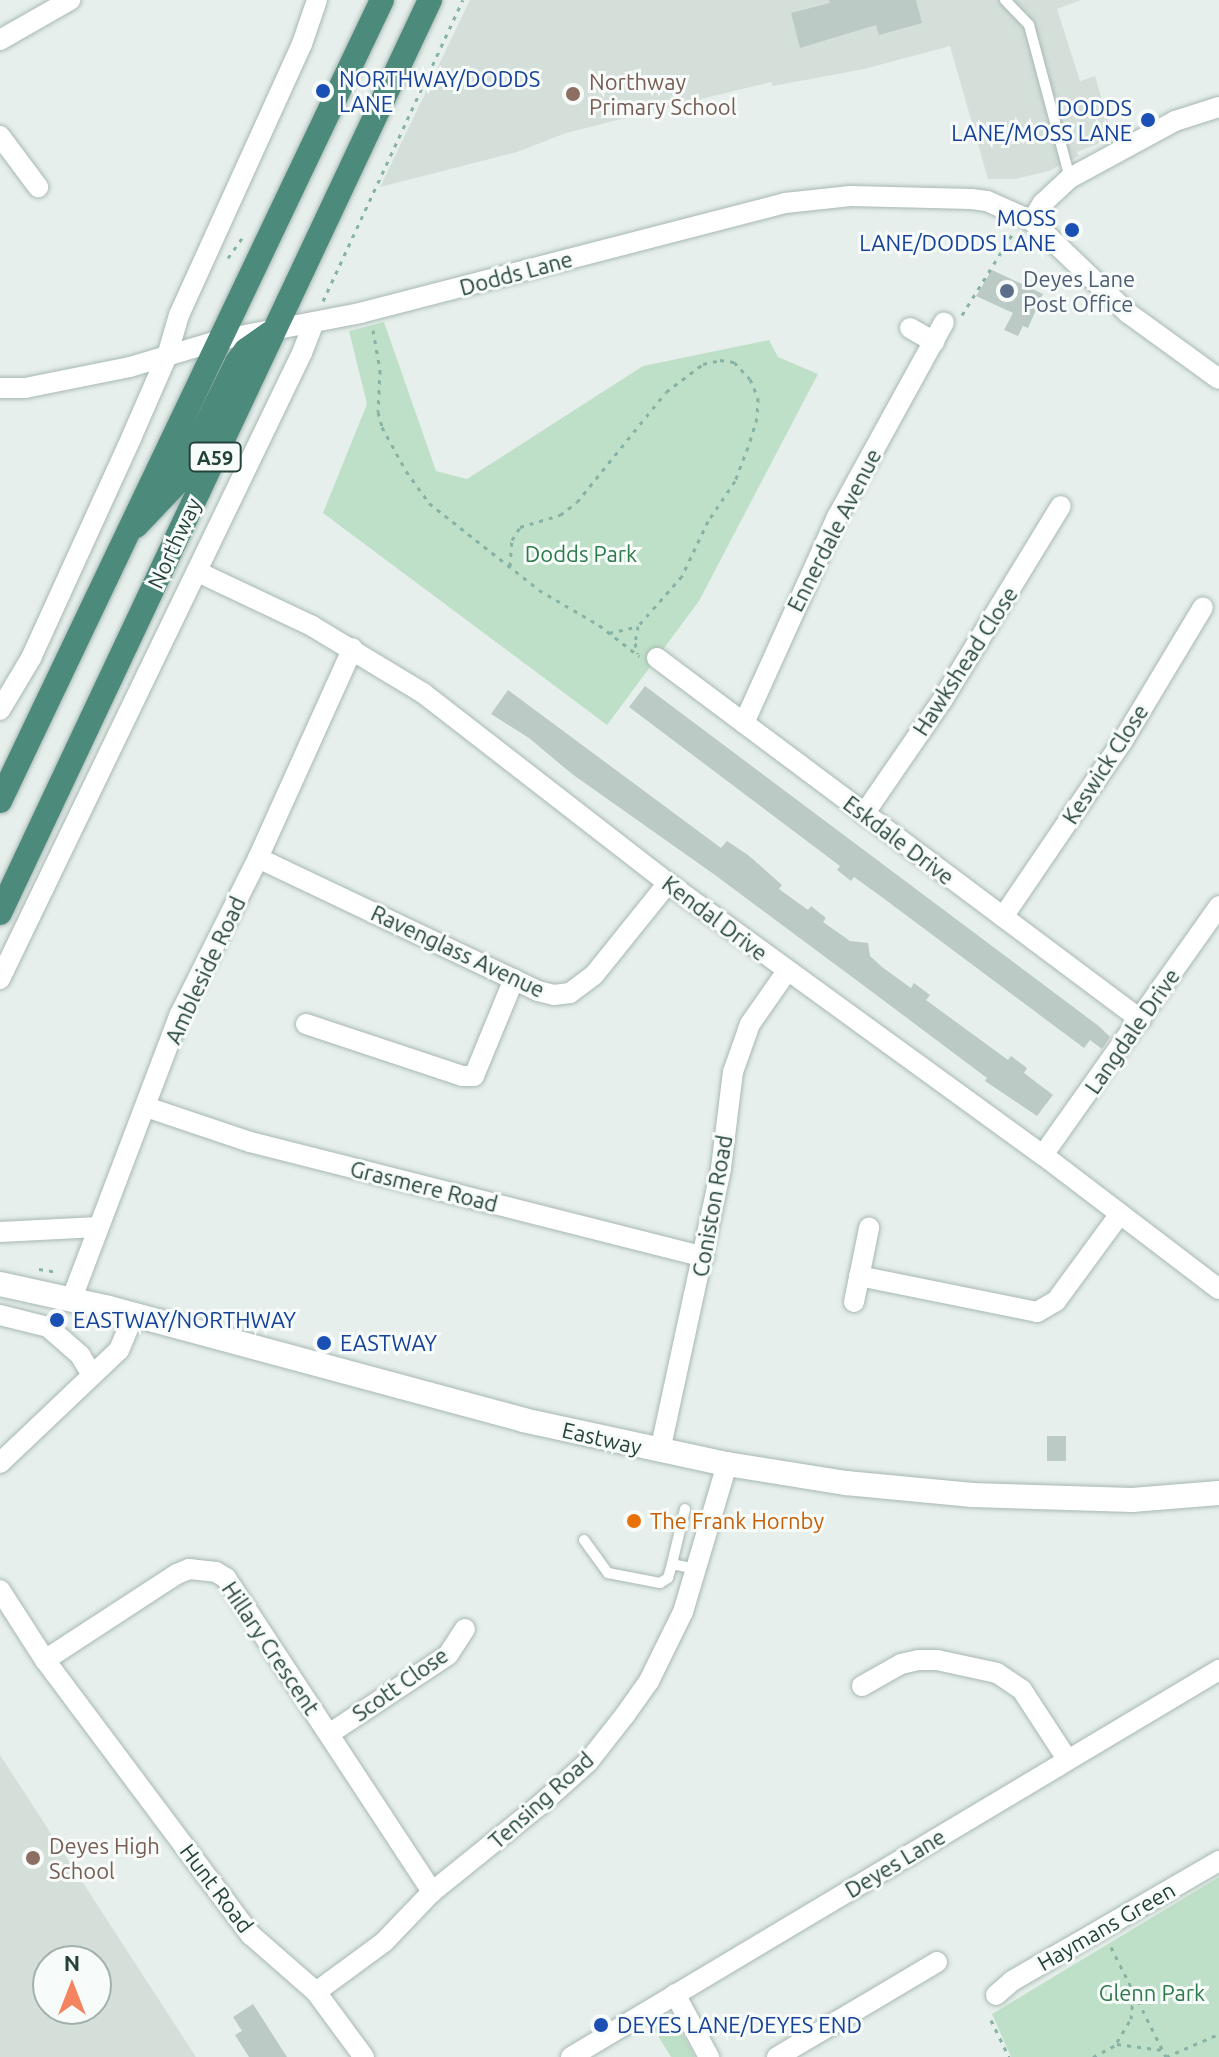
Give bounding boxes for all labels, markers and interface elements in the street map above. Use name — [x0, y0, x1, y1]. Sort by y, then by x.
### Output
place label: NORTHWAY/DODDS LANE — [339, 65, 540, 116]
place label: Northway Primary School — [589, 68, 736, 120]
marker: NORTHWAY/DODDS LANE — [314, 82, 332, 100]
marker: Northway Primary School — [564, 85, 582, 103]
place label: DODDS LANE/MOSS LANE — [951, 94, 1132, 146]
marker: DODDS LANE/MOSS LANE — [1139, 111, 1157, 129]
place label: MOSS LANE/DODDS LANE — [859, 204, 1056, 256]
marker: MOSS LANE/DODDS LANE — [1063, 221, 1081, 239]
street label: Dodds Lane — [457, 245, 575, 301]
place label: Deyes Lane Post Office — [1023, 265, 1135, 316]
marker: Deyes Lane Post Office — [998, 282, 1016, 300]
road number: A59 — [187, 441, 243, 473]
street label: Ennerdale Avenue — [782, 444, 886, 616]
street label: Northway — [142, 493, 206, 593]
park label: Dodds Park — [525, 541, 637, 567]
street label: Hawkshead Close — [907, 582, 1023, 740]
street label: Keswick Close — [1057, 699, 1153, 829]
street label: Eskdale Drive — [838, 790, 960, 890]
street label: Kendal Drive — [657, 870, 773, 966]
street label: Ambleside Road — [159, 892, 251, 1048]
street label: Ravenglass Avenue — [367, 899, 549, 1003]
street label: Langdale Drive — [1079, 963, 1185, 1099]
street label: Coniston Road — [687, 1133, 737, 1279]
street label: Grasmere Road — [348, 1155, 500, 1217]
place label: EASTWAY/NORTHWAY — [73, 1307, 296, 1333]
marker: EASTWAY/NORTHWAY — [48, 1311, 66, 1329]
place label: EASTWAY — [340, 1330, 437, 1356]
marker: EASTWAY — [315, 1334, 333, 1352]
street label: Eastway — [560, 1416, 644, 1460]
place label: The Frank Hornby — [650, 1508, 824, 1534]
marker: The Frank Hornby — [625, 1512, 643, 1530]
street label: Hillary Crescent — [217, 1576, 325, 1720]
street label: Scott Close — [347, 1641, 453, 1727]
street label: Tensing Road — [483, 1746, 599, 1854]
street label: Deyes Lane — [840, 1823, 950, 1903]
place label: Deyes High School — [49, 1832, 160, 1884]
street label: Hunt Road — [175, 1838, 259, 1938]
marker: Deyes High School — [24, 1849, 42, 1867]
street label: Haymans Green — [1033, 1876, 1179, 1976]
north arrow — [32, 1945, 112, 2025]
text: N — [64, 1950, 80, 1975]
park label: Glenn Park — [1099, 1980, 1205, 2006]
place label: DEYES LANE/DEYES END — [617, 2012, 862, 2038]
marker: DEYES LANE/DEYES END — [592, 2016, 610, 2034]

